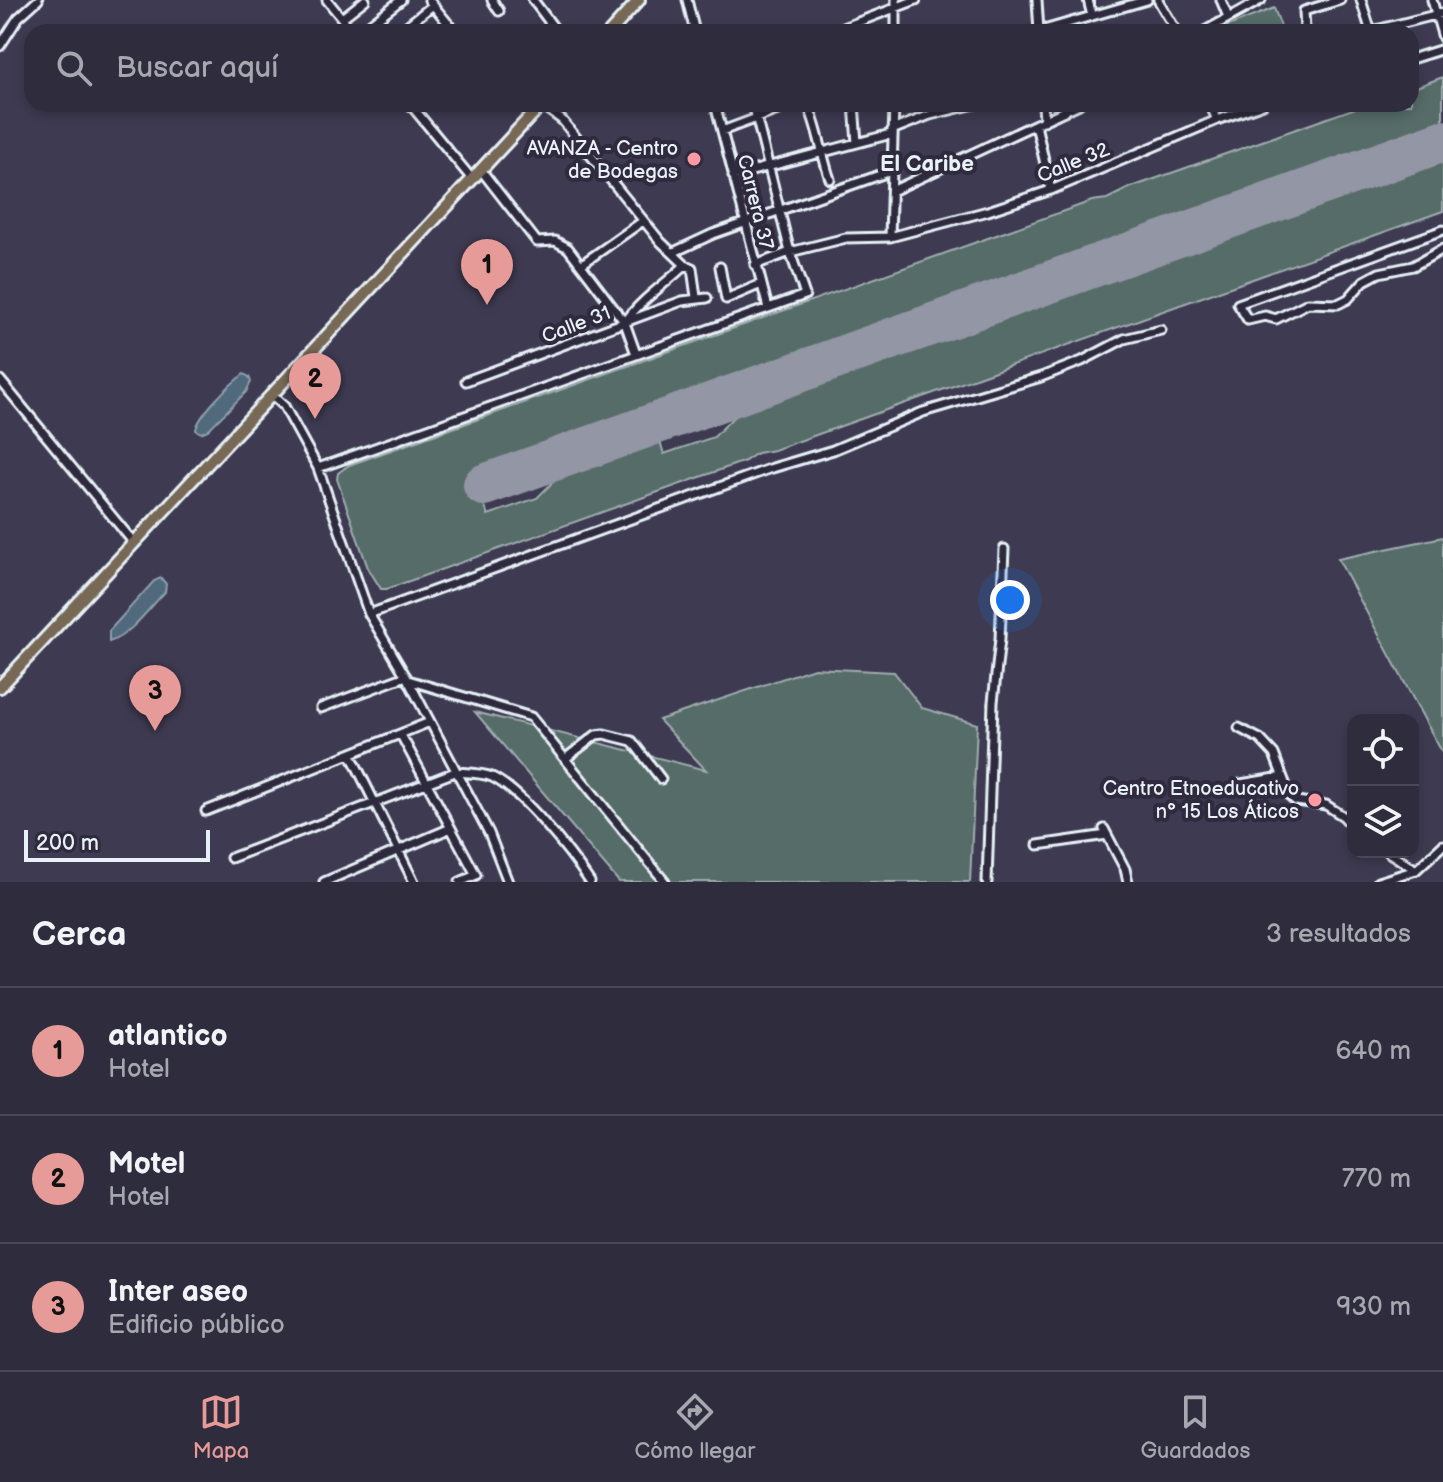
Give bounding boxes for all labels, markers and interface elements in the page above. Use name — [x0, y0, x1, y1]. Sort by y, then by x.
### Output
search box — [24, 24, 1419, 112]
icon: search — [52, 46, 96, 90]
text: Buscar aquí — [116, 50, 278, 86]
place label: AVANZA - Centro de Bodegas — [527, 137, 678, 184]
street label: Calle 32 — [1034, 138, 1113, 188]
marker: AVANZA - Centro de Bodegas — [685, 150, 703, 168]
district label: El Caribe — [880, 151, 974, 178]
street label: Carrera 37 — [732, 152, 778, 252]
pin: 1 — [461, 239, 513, 305]
street label: Calle 31 — [539, 301, 614, 349]
pin: 2 — [289, 353, 341, 419]
your location — [990, 580, 1030, 620]
pin: 3 — [129, 665, 181, 731]
map controls — [1347, 714, 1419, 858]
button: locate — [1347, 714, 1419, 786]
place label: Centro Etnoeducativo n° 15 Los Áticos — [1103, 777, 1299, 824]
button: layers — [1347, 786, 1419, 858]
marker: Centro Etnoeducativo n° 15 Los Áticos — [1306, 791, 1324, 809]
scale bar — [24, 826, 210, 862]
text: 200 m — [36, 830, 99, 857]
text: Cerca — [32, 914, 127, 955]
text: 3 resultados — [1266, 919, 1411, 950]
text: atlantico — [108, 1018, 228, 1054]
text: 1 — [53, 1036, 63, 1067]
text: 640 m — [1335, 1036, 1411, 1067]
text: Hotel — [108, 1054, 170, 1085]
text: Motel — [108, 1146, 185, 1182]
text: 2 — [50, 1164, 66, 1195]
text: 770 m — [1342, 1164, 1411, 1195]
text: Hotel — [108, 1182, 170, 1213]
text: Inter aseo — [108, 1274, 248, 1310]
text: 3 — [50, 1292, 66, 1323]
text: 930 m — [1336, 1292, 1411, 1323]
text: Edificio público — [108, 1310, 285, 1341]
tab: Mapa — [193, 1390, 249, 1465]
tab: Cómo llegar — [635, 1390, 755, 1465]
tab: Guardados — [1141, 1390, 1250, 1465]

